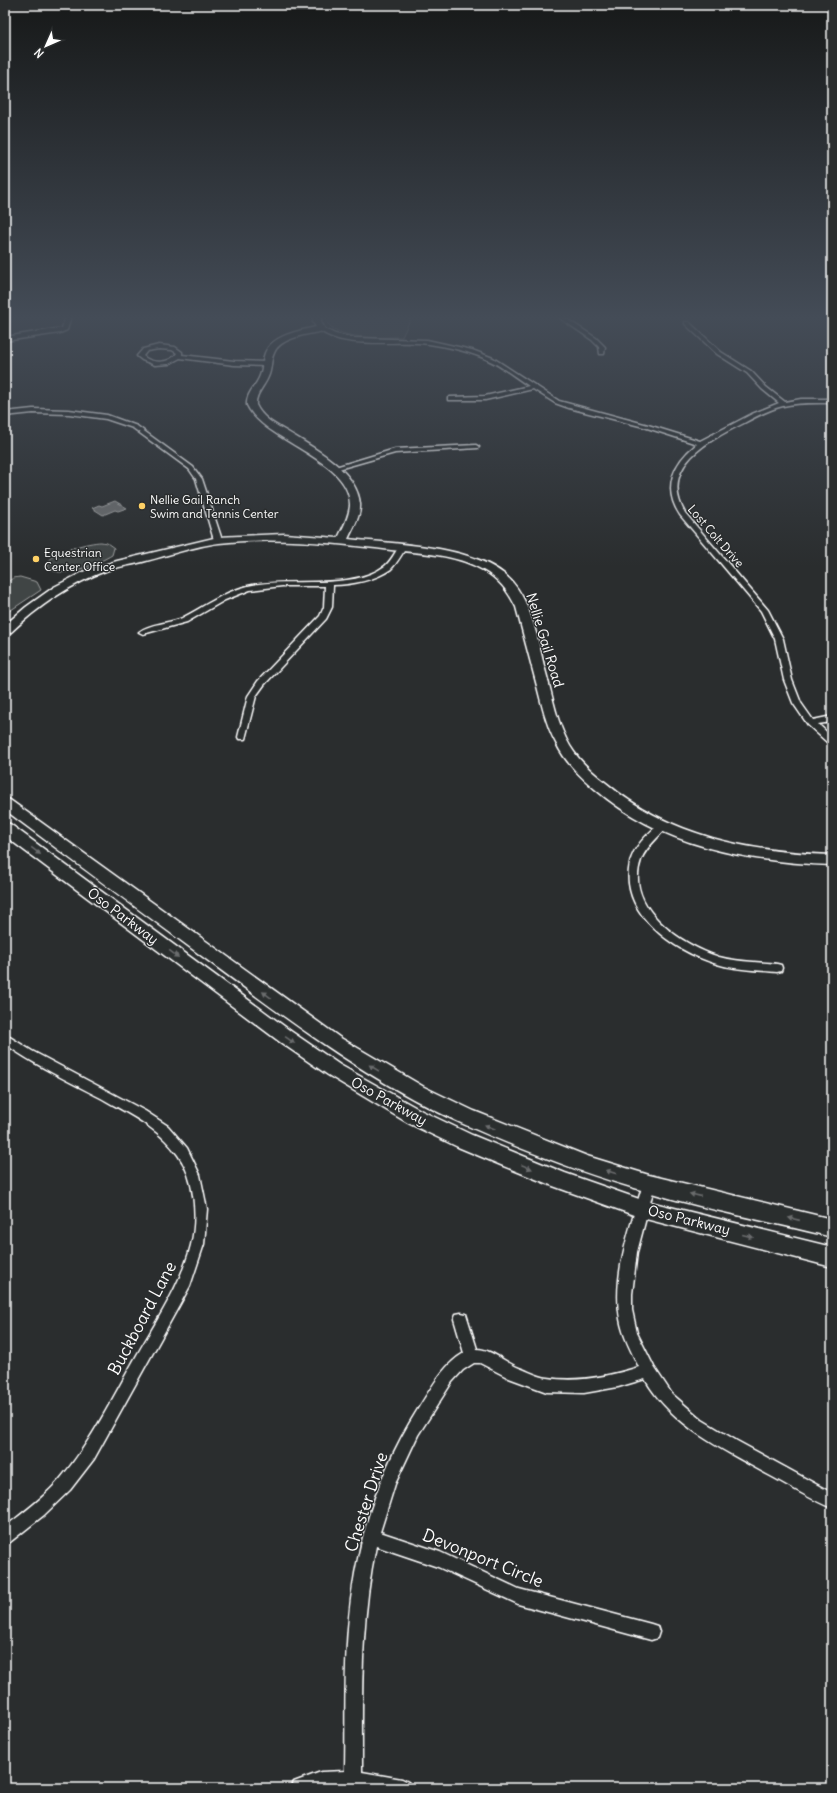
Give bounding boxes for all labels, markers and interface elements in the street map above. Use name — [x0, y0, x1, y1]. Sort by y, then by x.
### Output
north arrow — [26, 26, 66, 66]
text: N — [31, 45, 47, 61]
place label: Nellie Gail Ranch Swim and Tennis Center — [150, 492, 279, 521]
marker: Nellie Gail Ranch Swim and Tennis Center — [137, 501, 147, 511]
street label: Lost Colt Drive — [685, 502, 747, 570]
place label: Equestrian Center Office — [44, 545, 115, 574]
marker: Equestrian Center Office — [31, 554, 41, 564]
street label: Nellie Gail Road — [522, 591, 568, 689]
one-way arrow — [31, 847, 42, 855]
street label: Oso Parkway — [84, 883, 162, 949]
one-way arrow — [169, 950, 180, 958]
one-way arrow — [261, 990, 272, 999]
one-way arrow — [285, 1036, 295, 1044]
one-way arrow — [368, 1064, 380, 1071]
street label: Oso Parkway — [348, 1073, 430, 1129]
one-way arrow — [483, 1123, 495, 1129]
one-way arrow — [522, 1165, 534, 1171]
one-way arrow — [605, 1169, 617, 1175]
one-way arrow — [689, 1192, 702, 1198]
street label: Oso Parkway — [646, 1201, 732, 1239]
one-way arrow — [788, 1215, 800, 1221]
one-way arrow — [742, 1233, 754, 1239]
street label: Buckboard Lane — [103, 1257, 181, 1379]
street label: Chester Drive — [340, 1449, 392, 1555]
street label: Devonport Circle — [419, 1524, 547, 1592]

